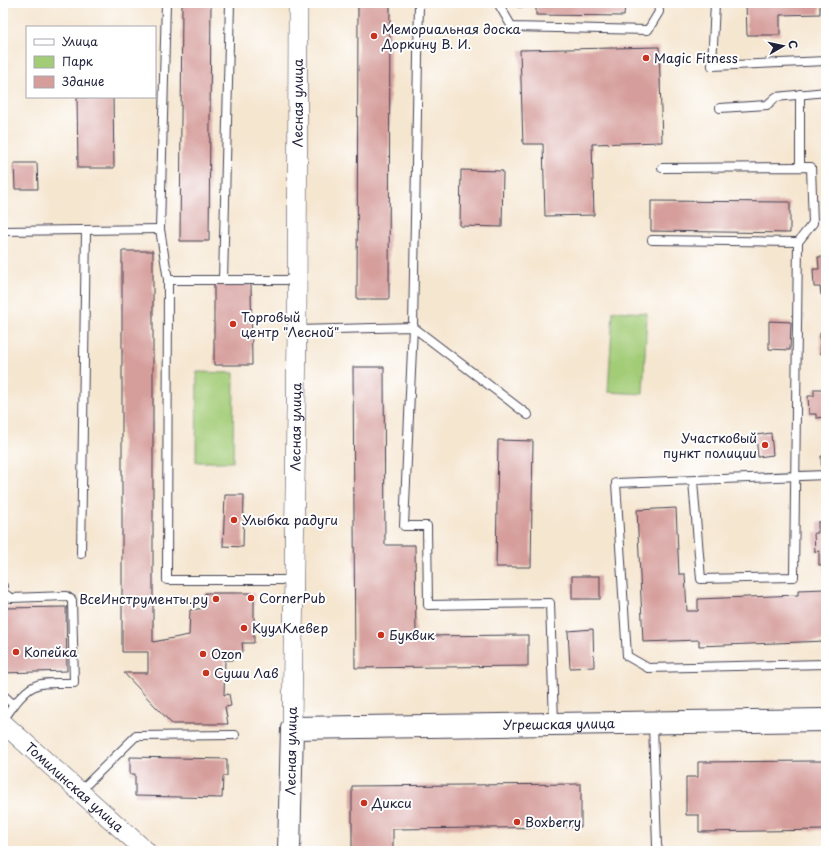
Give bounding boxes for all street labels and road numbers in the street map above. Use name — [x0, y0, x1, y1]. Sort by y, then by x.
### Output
street label: Лесная улица — [288, 58, 307, 147]
street label: Лесная улица — [285, 382, 305, 471]
street label: Лесная улица — [280, 706, 301, 795]
street label: Угрешская улица — [503, 713, 616, 734]
street label: Томилинская улица — [21, 737, 129, 837]

